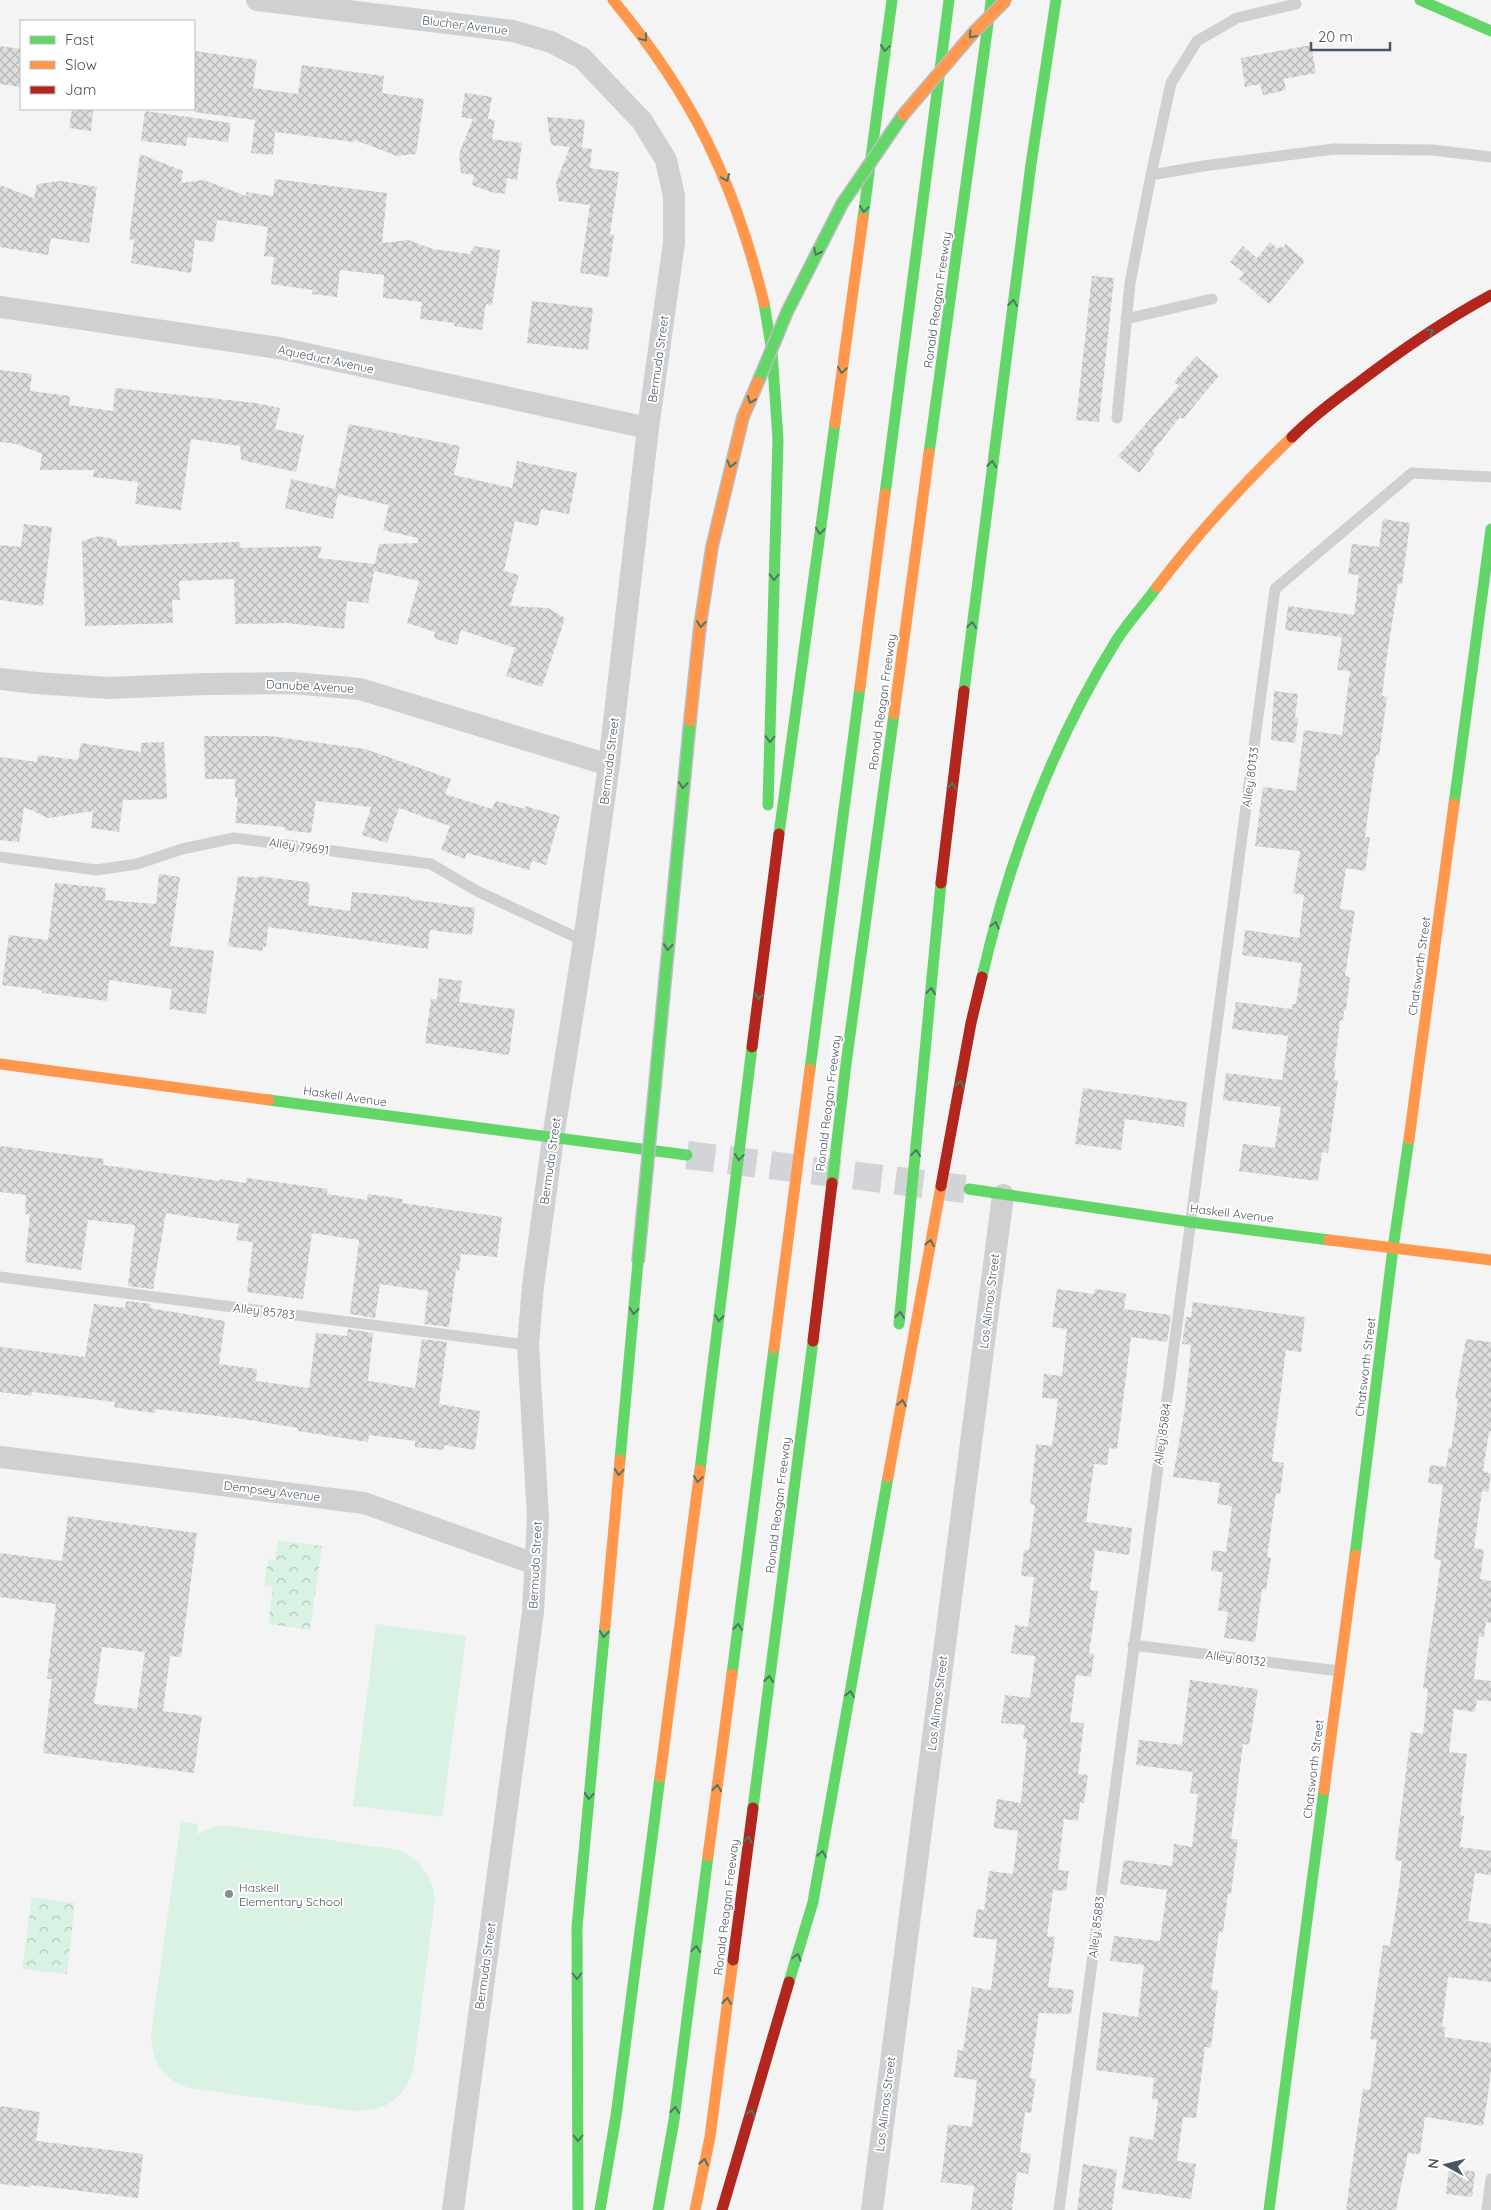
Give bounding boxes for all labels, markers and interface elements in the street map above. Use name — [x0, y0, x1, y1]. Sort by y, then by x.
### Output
street label: Blucher Avenue — [421, 12, 509, 38]
legend — [20, 20, 195, 110]
scale bar — [1311, 20, 1390, 52]
text: 20 m — [1318, 27, 1353, 46]
one-way arrow — [968, 29, 977, 38]
text: Fast — [65, 30, 94, 49]
one-way arrow — [638, 32, 646, 41]
one-way arrow — [881, 44, 891, 53]
text: Slow — [65, 55, 97, 74]
text: Jam — [65, 80, 96, 99]
one-way arrow — [720, 173, 730, 181]
one-way arrow — [859, 206, 870, 214]
street label: Ronald Reagan Freeway — [920, 231, 954, 369]
one-way arrow — [813, 247, 823, 256]
one-way arrow — [1007, 298, 1018, 306]
street label: Bermuda Street — [644, 315, 672, 403]
one-way arrow — [1424, 329, 1433, 338]
street label: Aqueduct Avenue — [277, 342, 375, 377]
one-way arrow — [837, 367, 848, 375]
one-way arrow — [746, 395, 757, 404]
one-way arrow — [986, 459, 997, 467]
one-way arrow — [727, 460, 737, 468]
one-way arrow — [815, 528, 826, 536]
one-way arrow — [769, 573, 779, 581]
one-way arrow — [696, 620, 706, 628]
one-way arrow — [966, 621, 977, 629]
street label: Ronald Reagan Freeway — [865, 633, 899, 771]
street label: Danube Avenue — [266, 676, 355, 696]
street label: Bermuda Street — [596, 717, 622, 805]
one-way arrow — [765, 736, 775, 743]
street label: Alley 80133 — [1238, 746, 1262, 808]
one-way arrow — [678, 782, 689, 790]
one-way arrow — [946, 782, 957, 790]
street label: Alley 79691 — [268, 834, 330, 858]
street label: Chatsworth Street — [1405, 916, 1433, 1016]
one-way arrow — [989, 921, 1000, 929]
one-way arrow — [663, 943, 674, 951]
one-way arrow — [925, 987, 936, 995]
one-way arrow — [754, 992, 765, 1000]
street label: Ronald Reagan Freeway — [812, 1034, 844, 1172]
one-way arrow — [954, 1079, 965, 1088]
street label: Haskell Avenue — [302, 1083, 388, 1109]
street label: Bermuda Street — [536, 1117, 564, 1205]
one-way arrow — [910, 1149, 921, 1157]
one-way arrow — [734, 1153, 745, 1161]
street label: Haskell Avenue — [1189, 1200, 1275, 1226]
one-way arrow — [925, 1239, 935, 1248]
street label: Los Alimos Street — [976, 1253, 1002, 1349]
street label: Alley 85783 — [232, 1300, 296, 1322]
one-way arrow — [629, 1307, 640, 1315]
one-way arrow — [894, 1311, 905, 1319]
one-way arrow — [714, 1314, 725, 1322]
street label: Chatsworth Street — [1351, 1317, 1379, 1417]
one-way arrow — [896, 1399, 906, 1408]
street label: Alley 85884 — [1150, 1402, 1174, 1466]
street label: Ronald Reagan Freeway — [762, 1436, 794, 1574]
one-way arrow — [614, 1469, 625, 1477]
one-way arrow — [694, 1475, 704, 1484]
street label: Dempsey Avenue — [223, 1478, 321, 1504]
street label: Bermuda Street — [525, 1521, 545, 1609]
one-way arrow — [732, 1622, 742, 1631]
one-way arrow — [599, 1630, 610, 1638]
street label: Alley 80132 — [1205, 1647, 1268, 1669]
street label: Los Alimos Street — [924, 1655, 950, 1751]
one-way arrow — [763, 1675, 774, 1683]
one-way arrow — [845, 1690, 855, 1699]
street label: Chatsworth Street — [1299, 1719, 1327, 1819]
one-way arrow — [711, 1784, 722, 1792]
one-way arrow — [584, 1792, 595, 1800]
one-way arrow — [742, 1836, 753, 1844]
street label: Ronald Reagan Freeway — [710, 1838, 742, 1976]
one-way arrow — [816, 1850, 826, 1859]
place label: Haskell Elementary School — [239, 1880, 343, 1909]
marker: Haskell Elementary School — [223, 1888, 235, 1900]
street label: Alley 85883 — [1085, 1895, 1107, 1959]
street label: Bermuda Street — [471, 1922, 499, 2010]
one-way arrow — [690, 1945, 701, 1953]
one-way arrow — [791, 1953, 801, 1962]
one-way arrow — [572, 1972, 582, 1980]
one-way arrow — [721, 1997, 732, 2005]
street label: Los Alimos Street — [872, 2056, 898, 2152]
one-way arrow — [670, 2106, 680, 2115]
one-way arrow — [745, 2108, 756, 2117]
one-way arrow — [573, 2135, 583, 2143]
north arrow — [1421, 2140, 1471, 2190]
text: N — [1424, 2157, 1443, 2170]
one-way arrow — [699, 2158, 709, 2167]

